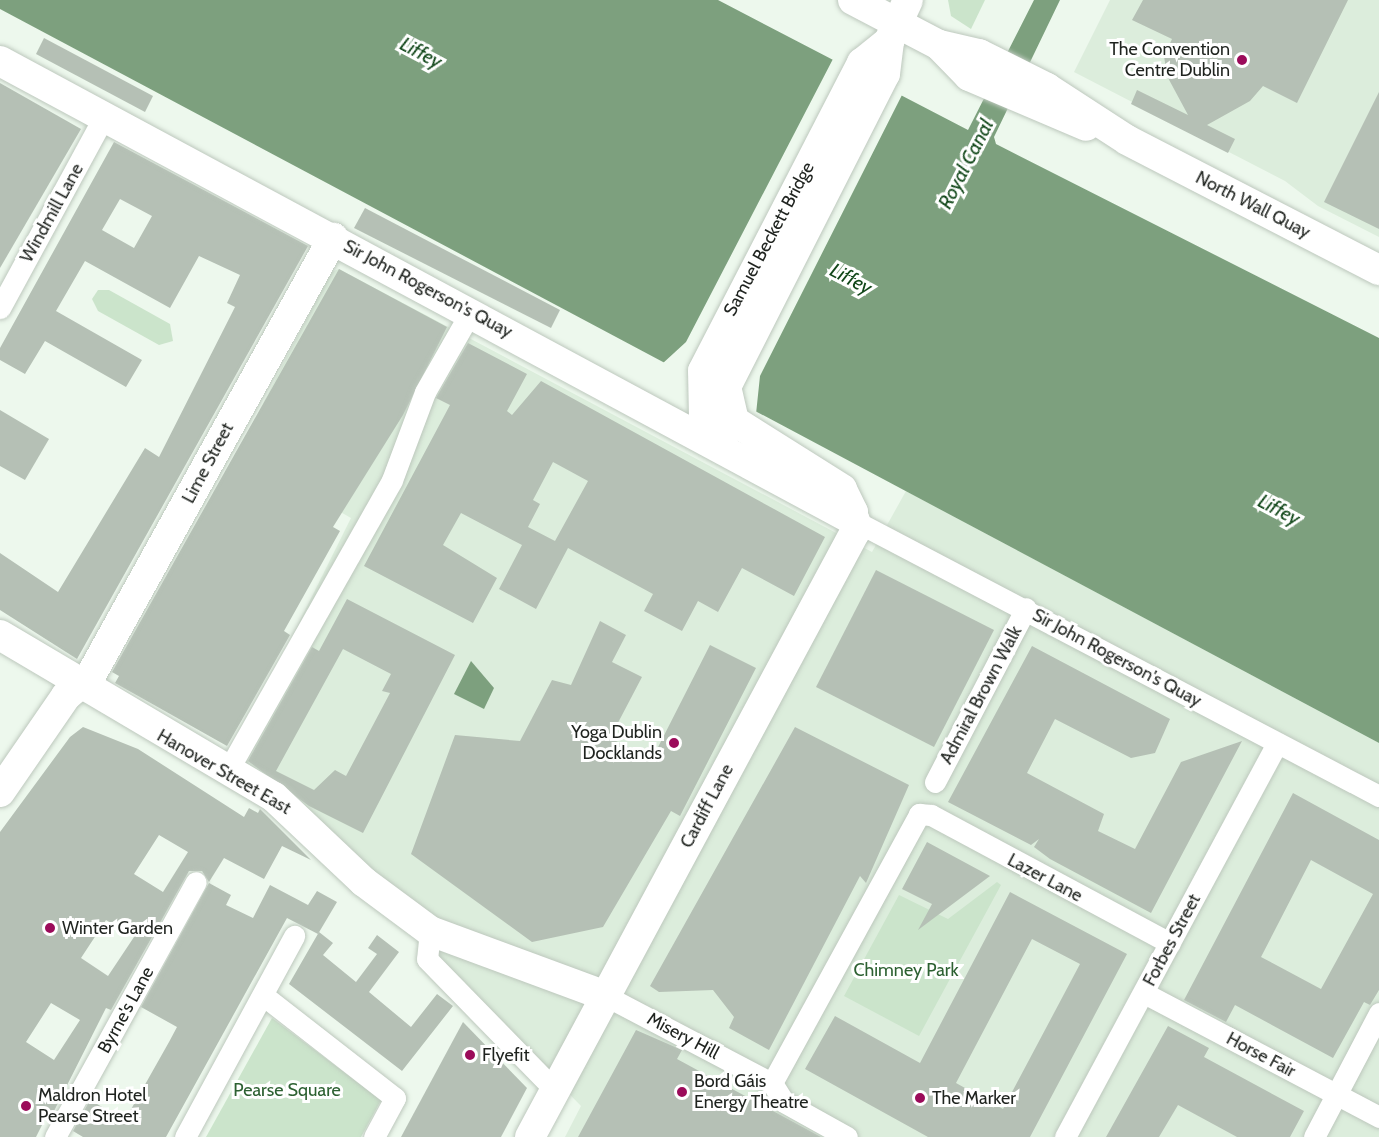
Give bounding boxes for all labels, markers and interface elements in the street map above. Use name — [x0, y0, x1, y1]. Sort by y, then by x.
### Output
water label: Liffey — [396, 32, 446, 74]
place label: The Convention Centre Dublin — [1109, 39, 1230, 82]
marker: The Convention Centre Dublin — [1235, 53, 1249, 67]
water label: Royal Canal — [933, 115, 999, 213]
street label: Samuel Beckett Bridge — [719, 158, 819, 320]
street label: Windmill Lane — [16, 160, 88, 266]
street label: North Wall Quay — [1192, 167, 1314, 243]
street label: Sir John Rogerson's Quay — [340, 235, 516, 343]
water label: Liffey — [826, 258, 876, 300]
street label: Lime Street — [178, 419, 238, 507]
water label: Liffey — [1254, 489, 1304, 531]
street label: Sir John Rogerson's Quay — [1029, 604, 1205, 712]
street label: Admiral Brown Walk — [935, 622, 1027, 768]
place label: Yoga Dublin Docklands — [571, 722, 662, 764]
street label: Hanover Street East — [153, 725, 295, 819]
marker: Yoga Dublin Docklands — [667, 736, 681, 750]
street label: Cardiff Lane — [676, 760, 738, 852]
street label: Lazer Lane — [1004, 849, 1086, 907]
street label: Forbes Street — [1139, 890, 1205, 990]
place label: Winter Garden — [62, 917, 173, 939]
marker: Winter Garden — [43, 921, 57, 935]
park label: Chimney Park — [853, 959, 959, 981]
street label: Byrne's Lane — [93, 963, 159, 1057]
street label: Misery Hill — [643, 1008, 723, 1064]
street label: Horse Fair — [1223, 1028, 1299, 1082]
place label: Flyefit — [482, 1044, 530, 1066]
marker: Flyefit — [463, 1048, 477, 1062]
place label: Bord Gáis Energy Theatre — [694, 1071, 808, 1114]
park label: Pearse Square — [233, 1079, 341, 1101]
place label: Maldron Hotel Pearse Street — [38, 1085, 146, 1128]
marker: Bord Gáis Energy Theatre — [675, 1085, 689, 1099]
place label: The Marker — [932, 1087, 1016, 1109]
marker: The Marker — [913, 1091, 927, 1105]
marker: Maldron Hotel Pearse Street — [19, 1099, 33, 1113]

